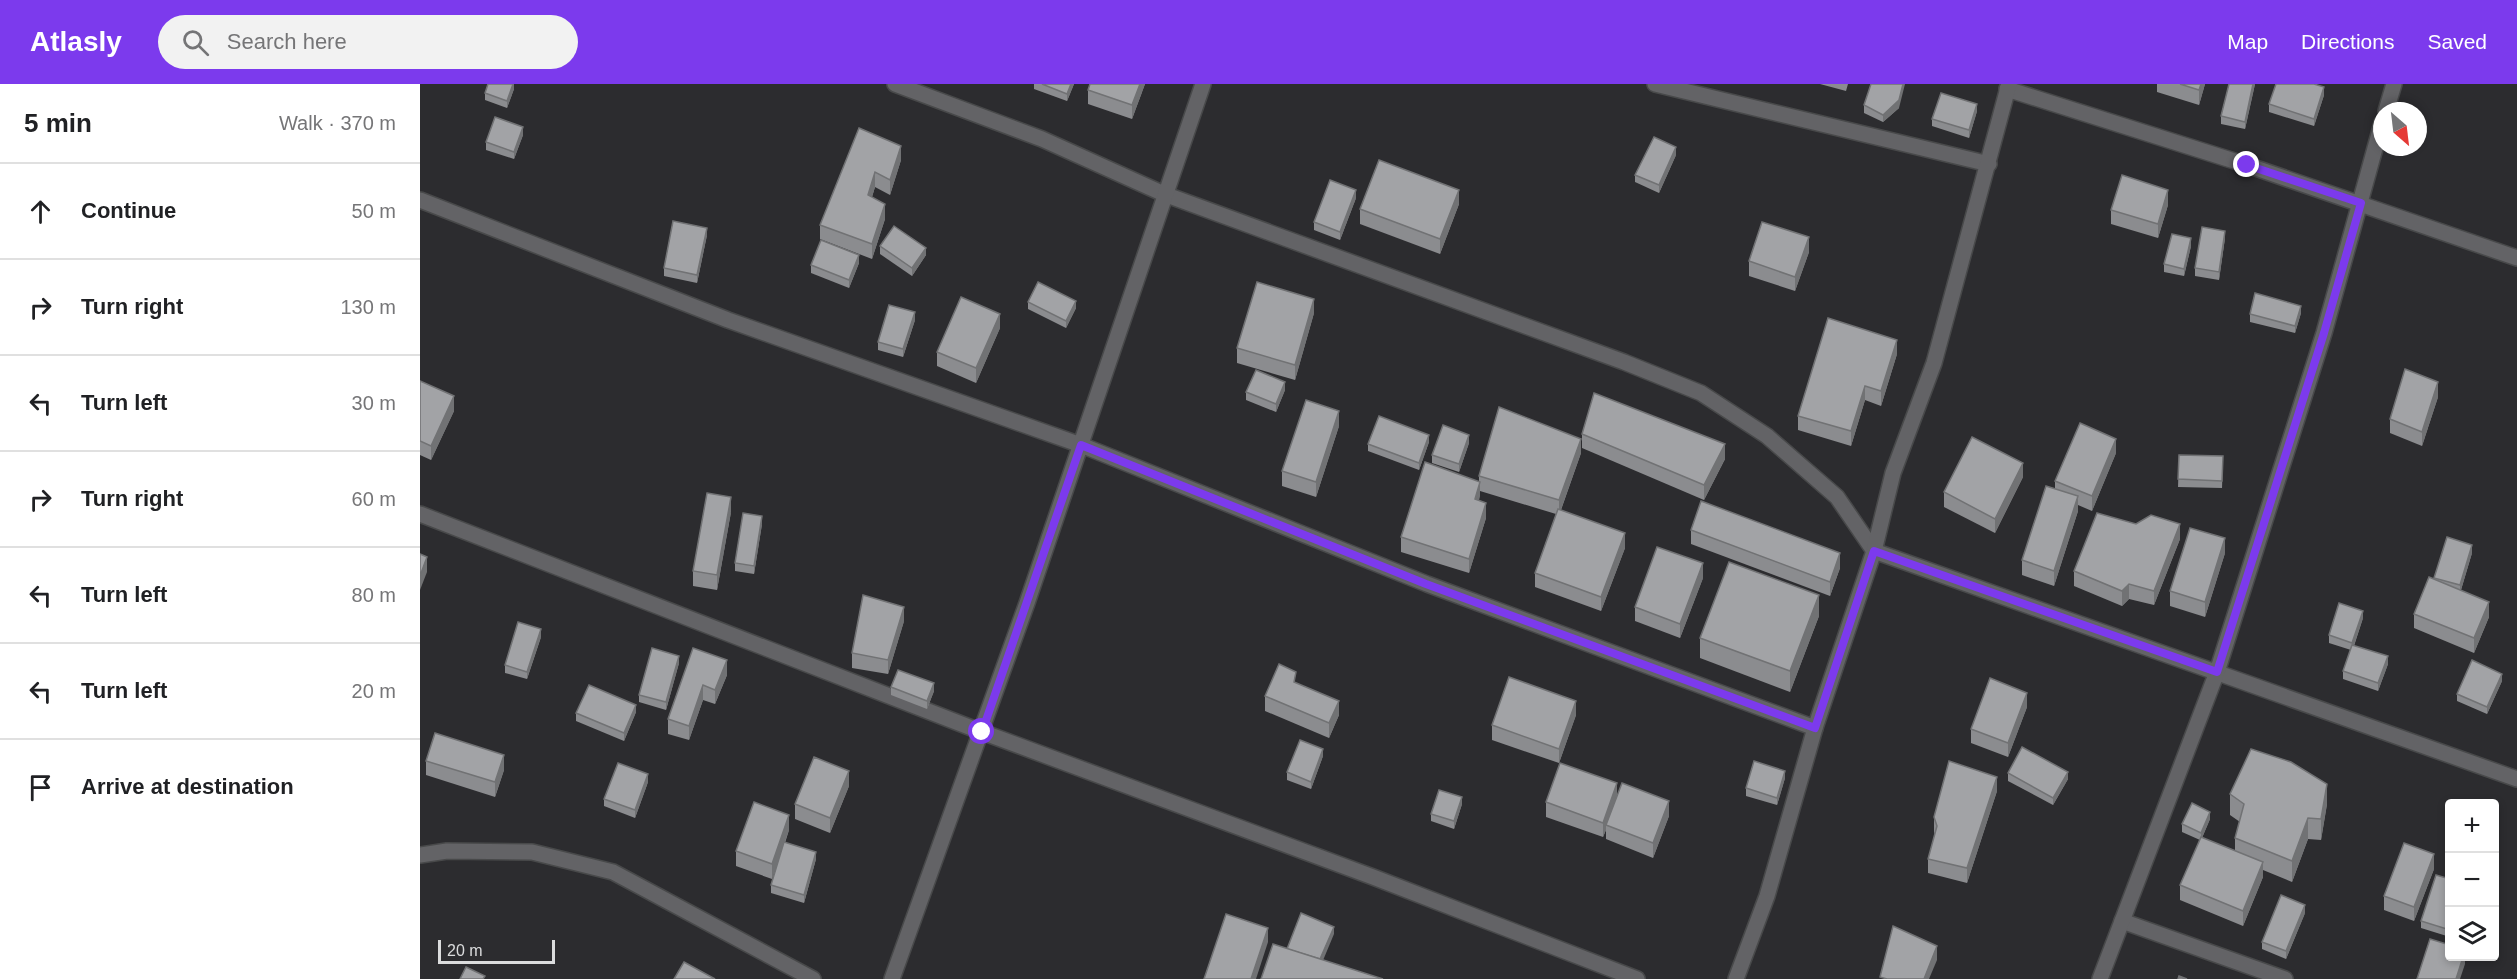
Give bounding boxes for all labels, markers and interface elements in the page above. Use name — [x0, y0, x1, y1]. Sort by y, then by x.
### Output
search box — [158, 15, 578, 69]
text: Atlasly — [30, 26, 122, 57]
icon: search — [179, 26, 212, 59]
text: Search here — [227, 29, 347, 54]
text: Map — [2227, 30, 2268, 53]
text: Directions — [2301, 30, 2394, 53]
text: Saved — [2427, 30, 2487, 53]
north arrow — [2373, 102, 2427, 156]
text: 5 min — [24, 108, 92, 138]
text: Walk · 370 m — [279, 112, 396, 134]
route end — [2233, 151, 2259, 177]
icon: ahead — [24, 195, 57, 228]
text: Continue — [81, 198, 176, 223]
text: 50 m — [352, 200, 396, 222]
icon: right — [24, 291, 57, 324]
text: Turn right — [81, 294, 183, 319]
text: 130 m — [340, 296, 396, 318]
icon: left — [24, 387, 57, 420]
text: Turn left — [81, 390, 167, 415]
text: 30 m — [352, 392, 396, 414]
icon: right — [24, 483, 57, 516]
text: Turn right — [81, 486, 183, 511]
text: 60 m — [352, 488, 396, 510]
icon: left — [24, 579, 57, 612]
text: Turn left — [81, 582, 167, 607]
text: 80 m — [352, 584, 396, 606]
icon: left — [24, 675, 57, 708]
text: Turn left — [81, 678, 167, 703]
text: 20 m — [352, 680, 396, 702]
route start — [968, 718, 994, 744]
icon: arrive — [24, 771, 57, 804]
text: Arrive at destination — [81, 774, 294, 799]
map controls — [2445, 799, 2499, 961]
button: + — [2445, 799, 2499, 853]
button: − — [2445, 853, 2499, 907]
button: layers — [2445, 907, 2499, 961]
scale bar — [438, 937, 555, 964]
text: 20 m — [447, 942, 483, 959]

